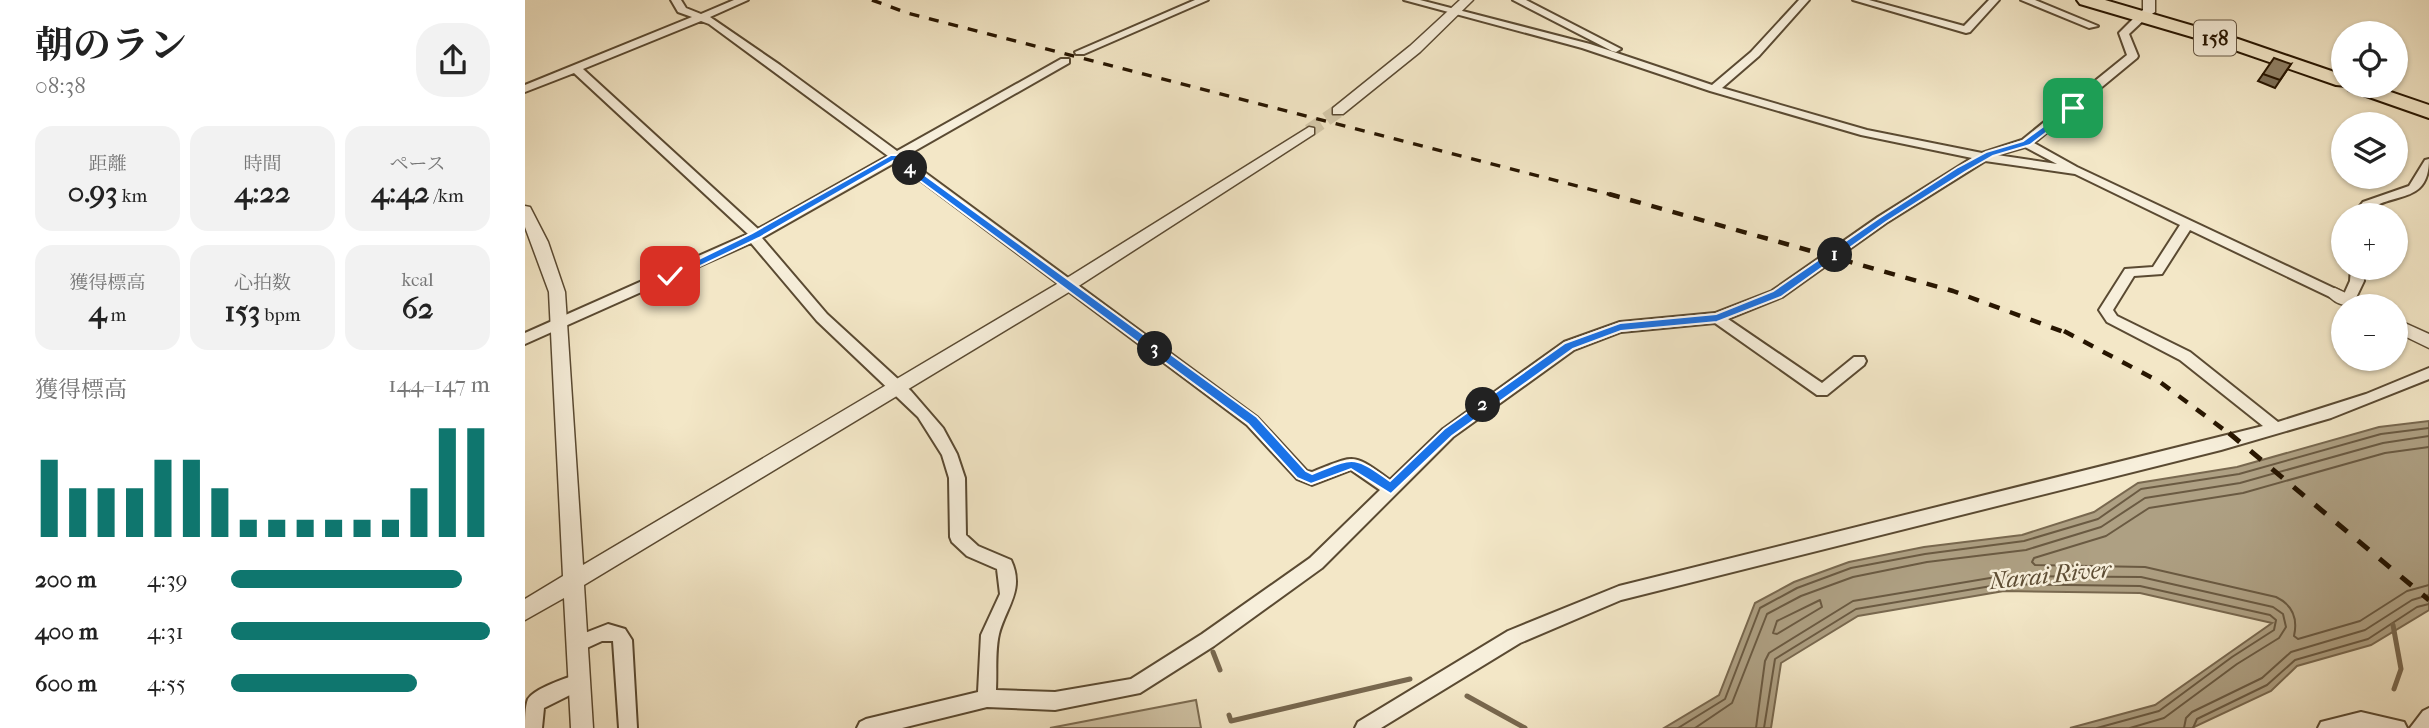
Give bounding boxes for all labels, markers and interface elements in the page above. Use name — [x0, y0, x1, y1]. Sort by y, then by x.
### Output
road number: 158 — [2194, 20, 2236, 56]
map controls — [2331, 21, 2408, 371]
button: locate — [2331, 21, 2408, 98]
text: 朝のラン — [35, 23, 187, 68]
button: share — [416, 23, 490, 97]
text: 08:38 — [35, 72, 86, 99]
pin — [2043, 78, 2103, 138]
icon: arrive — [2054, 89, 2092, 127]
button: layers — [2331, 112, 2408, 189]
pin: 4 — [893, 150, 927, 186]
text: 距離 — [88, 153, 127, 175]
text: 時間 — [243, 153, 282, 175]
text: ペース — [389, 153, 446, 175]
text: 4 — [904, 156, 915, 178]
text: 0.93 — [68, 175, 118, 210]
text: 4:22 — [235, 175, 290, 210]
text: 4:42 — [371, 175, 429, 210]
text: km — [118, 185, 147, 207]
text: /km — [429, 185, 464, 207]
button: + — [2331, 203, 2408, 280]
pin: 1 — [1817, 238, 1853, 272]
text: 1 — [1831, 243, 1838, 265]
pin — [640, 246, 700, 306]
icon: check — [651, 257, 689, 295]
text: kcal — [402, 269, 433, 291]
text: 獲得標高 — [69, 272, 146, 294]
text: 心拍数 — [234, 272, 291, 294]
text: 62 — [402, 291, 433, 326]
text: 4 — [89, 294, 106, 329]
text: 153 — [225, 294, 260, 329]
button: − — [2331, 294, 2408, 371]
text: m — [106, 304, 126, 326]
text: bpm — [260, 304, 300, 326]
pin: 3 — [1137, 332, 1173, 366]
text: 3 — [1151, 337, 1158, 359]
text: 144–147 m — [388, 371, 490, 398]
text: 獲得標高 — [35, 376, 127, 403]
pin: 2 — [1465, 388, 1501, 422]
text: 2 — [1478, 393, 1487, 415]
water label: Narai River — [1987, 554, 2114, 595]
text: 200 m — [35, 566, 96, 593]
text: 4:39 — [147, 566, 188, 593]
text: 400 m — [35, 618, 98, 645]
text: 4:31 — [147, 618, 184, 645]
text: 600 m — [35, 670, 97, 697]
text: 4:55 — [147, 670, 186, 697]

